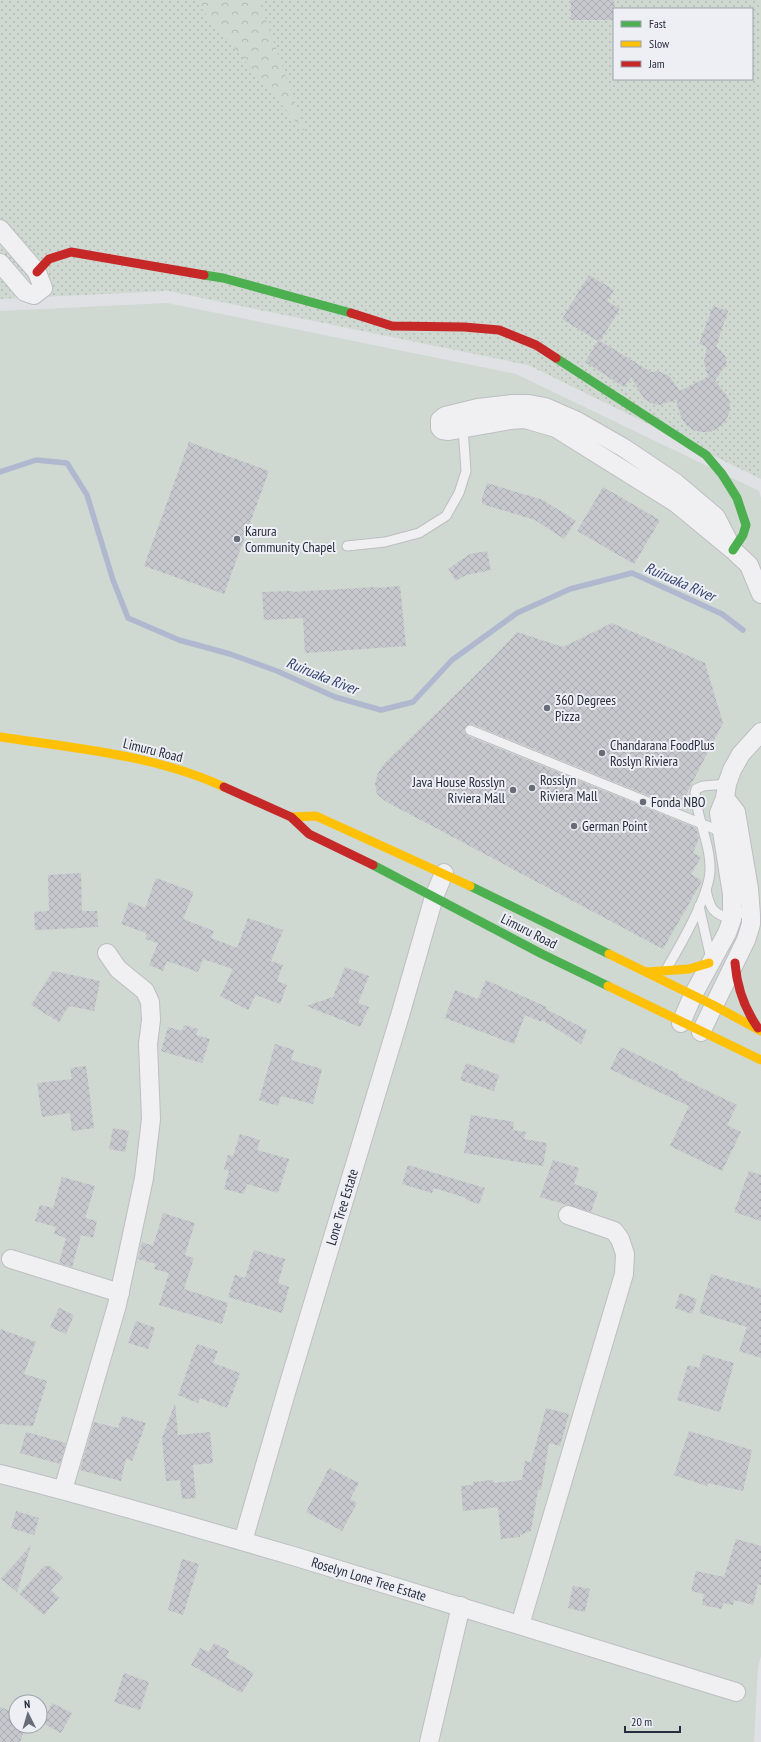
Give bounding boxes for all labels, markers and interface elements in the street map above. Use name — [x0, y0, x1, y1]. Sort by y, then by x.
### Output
legend — [613, 8, 753, 80]
text: Fast — [649, 16, 667, 31]
text: Slow — [649, 36, 670, 51]
text: Jam — [648, 56, 665, 71]
place label: Karura Community Chapel — [245, 522, 336, 556]
marker: Karura Community Chapel — [232, 534, 242, 544]
water label: Ruiruaka River — [642, 558, 720, 606]
water label: Ruiruaka River — [284, 653, 362, 699]
place label: 360 Degrees Pizza — [555, 691, 616, 725]
marker: 360 Degrees Pizza — [542, 703, 552, 713]
street label: Limuru Road — [121, 734, 185, 766]
place label: Chandarana FoodPlus Roslyn Riviera — [610, 736, 715, 770]
marker: Chandarana FoodPlus Roslyn Riviera — [597, 748, 607, 758]
place label: Rosslyn Riviera Mall — [540, 771, 598, 805]
place label: Java House Rosslyn Riviera Mall — [412, 773, 506, 807]
marker: Rosslyn Riviera Mall — [527, 783, 537, 793]
marker: Java House Rosslyn Riviera Mall — [508, 785, 518, 795]
place label: Fonda NBO — [651, 793, 706, 811]
marker: Fonda NBO — [638, 797, 648, 807]
place label: German Point — [582, 817, 647, 835]
marker: German Point — [569, 821, 579, 831]
street label: Limuru Road — [498, 909, 560, 953]
street label: Lone Tree Estate — [322, 1166, 362, 1247]
street label: Roselyn Lone Tree Estate — [309, 1553, 429, 1605]
north arrow — [8, 1694, 48, 1734]
text: N — [24, 1697, 31, 1711]
scale bar — [625, 1708, 680, 1734]
text: 20 m — [631, 1714, 652, 1729]

